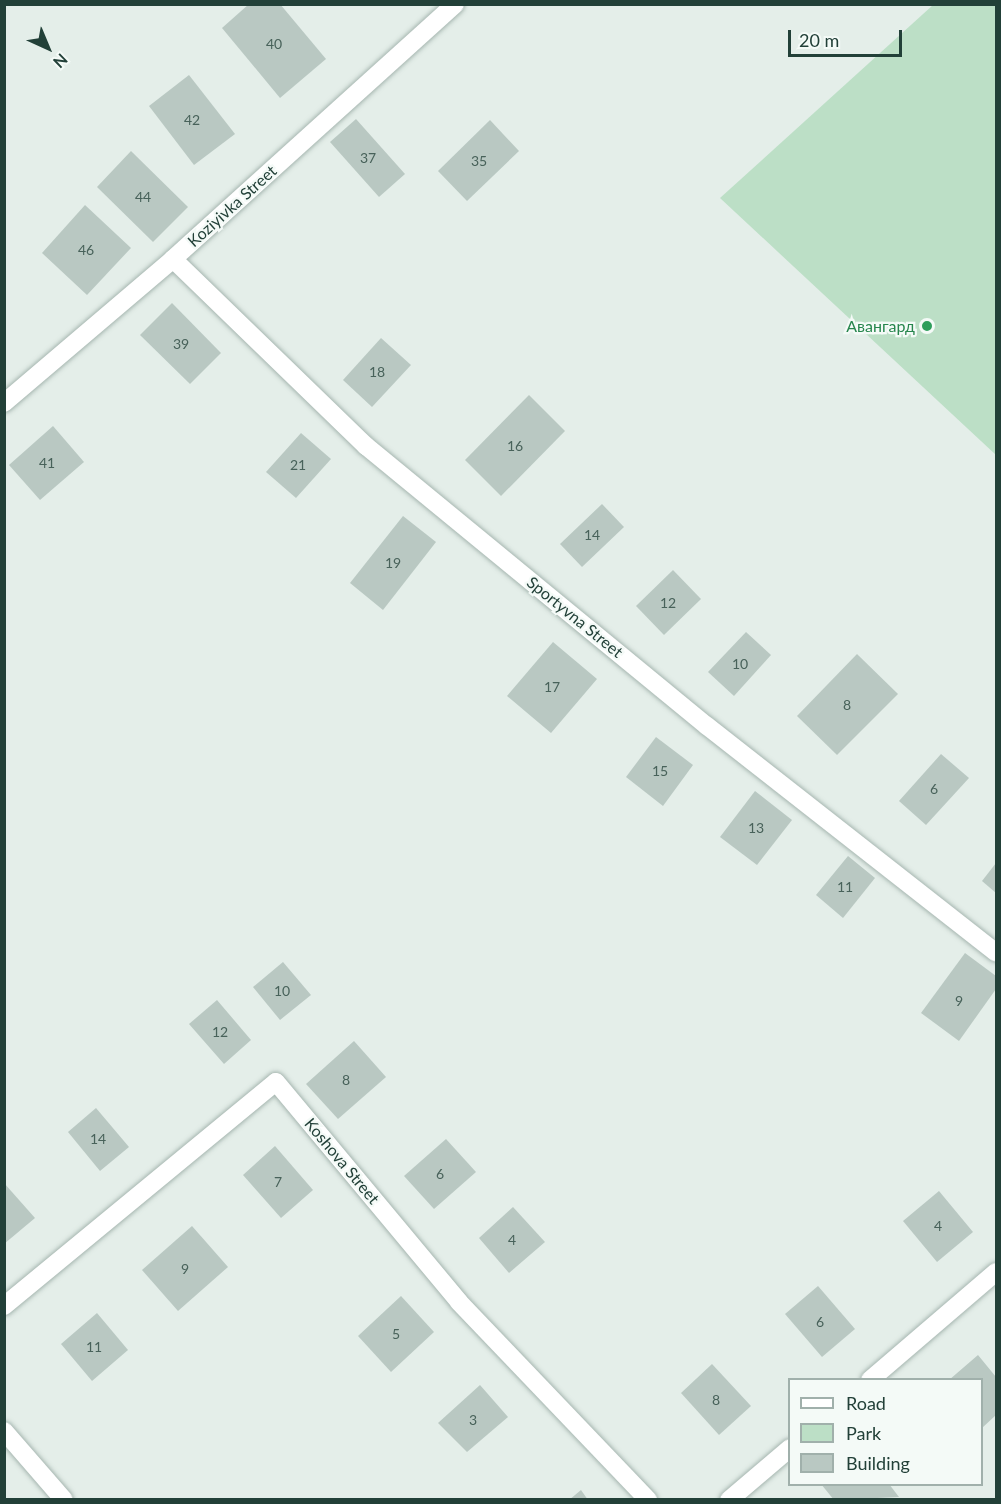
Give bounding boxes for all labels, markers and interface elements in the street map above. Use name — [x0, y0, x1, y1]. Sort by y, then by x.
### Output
north arrow — [18, 18, 78, 78]
scale bar — [791, 18, 905, 56]
text: 20 m — [799, 29, 839, 51]
house number: 40 — [266, 36, 282, 52]
text: N — [50, 50, 72, 72]
house number: 42 — [184, 112, 200, 128]
house number: 37 — [360, 150, 376, 166]
house number: 35 — [471, 153, 487, 169]
street label: Koziyivka Street — [184, 161, 280, 251]
house number: 44 — [135, 189, 151, 205]
house number: 46 — [78, 242, 94, 258]
place label: Авангард — [846, 316, 915, 336]
marker: Авангард — [920, 319, 934, 333]
house number: 39 — [173, 336, 189, 352]
house number: 18 — [369, 364, 385, 380]
house number: 16 — [507, 438, 523, 454]
house number: 41 — [39, 455, 55, 471]
house number: 21 — [290, 457, 306, 473]
house number: 14 — [584, 527, 600, 543]
house number: 19 — [385, 555, 401, 571]
street label: Sportyvna Street — [523, 573, 627, 661]
house number: 12 — [660, 595, 676, 611]
house number: 10 — [732, 656, 748, 672]
house number: 17 — [544, 679, 560, 695]
house number: 8 — [843, 697, 851, 713]
house number: 15 — [652, 763, 668, 779]
house number: 6 — [930, 781, 938, 797]
house number: 13 — [748, 820, 764, 836]
house number: 11 — [837, 879, 853, 895]
house number: 10 — [274, 983, 290, 999]
house number: 9 — [955, 993, 963, 1009]
house number: 12 — [212, 1024, 228, 1040]
house number: 8 — [342, 1072, 350, 1088]
street label: Koshova Street — [301, 1114, 383, 1208]
house number: 14 — [90, 1131, 106, 1147]
house number: 6 — [436, 1166, 444, 1182]
house number: 7 — [274, 1174, 282, 1190]
house number: 4 — [934, 1218, 942, 1234]
house number: 4 — [508, 1232, 516, 1248]
house number: 9 — [181, 1261, 189, 1277]
house number: 6 — [816, 1314, 824, 1330]
house number: 5 — [392, 1326, 400, 1342]
house number: 11 — [86, 1339, 102, 1355]
legend — [788, 1378, 983, 1486]
house number: 8 — [712, 1392, 720, 1408]
text: Road — [846, 1392, 886, 1414]
house number: 3 — [469, 1412, 477, 1428]
text: Park — [846, 1422, 881, 1444]
text: Building — [846, 1452, 910, 1474]

